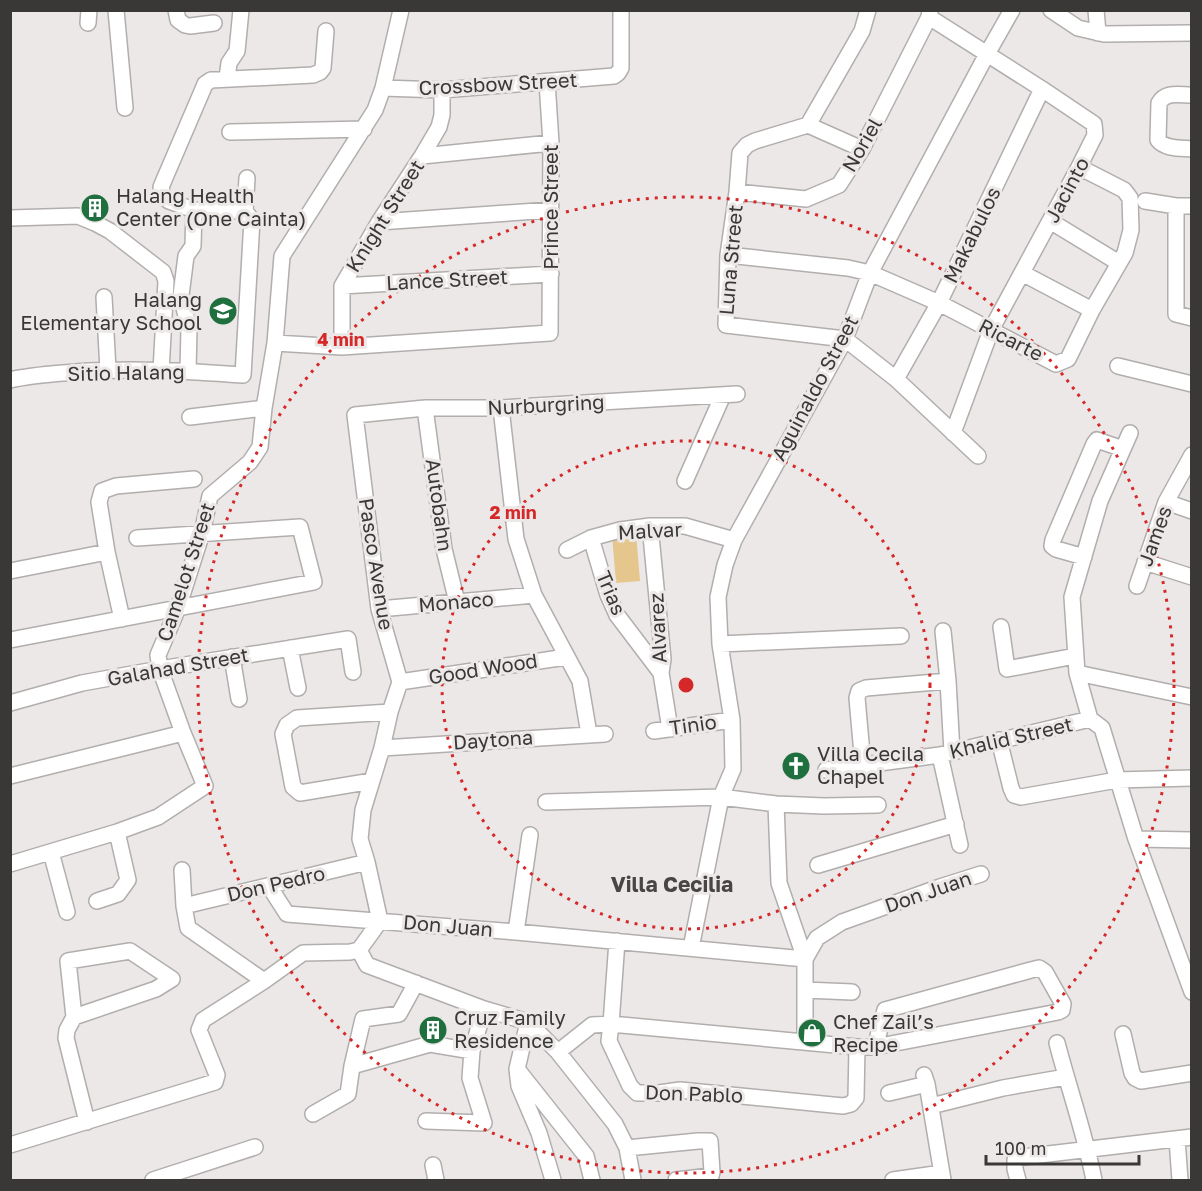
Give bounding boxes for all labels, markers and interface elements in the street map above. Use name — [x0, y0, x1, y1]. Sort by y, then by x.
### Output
street label: Crossbow Street — [418, 67, 578, 99]
street label: Noriel — [836, 113, 886, 176]
street label: Prince Street — [538, 144, 562, 270]
street label: Jacinto — [1039, 153, 1093, 226]
street label: Knight Street — [340, 155, 428, 276]
place label: Halang Health Center (One Cainta) — [116, 183, 306, 230]
street label: Makabulos — [937, 183, 1005, 287]
building icon: Halang Health Center (One Cainta) — [79, 192, 111, 224]
street label: Luna Street — [713, 204, 747, 316]
street label: Lance Street — [385, 264, 508, 294]
place label: Halang Elementary School — [20, 287, 202, 334]
school or university icon: Halang Elementary School — [207, 295, 239, 327]
street label: Aguinaldo Street — [766, 311, 863, 464]
street label: Ricarte — [975, 313, 1048, 365]
text: 4 min — [317, 328, 365, 350]
street label: Sitio Halang — [67, 359, 185, 385]
street label: Nurburgring — [487, 389, 605, 419]
street label: Autobahn — [422, 457, 458, 553]
street label: Pasco Avenue — [355, 496, 399, 632]
street label: Camelot Street — [151, 499, 219, 644]
text: 2 min — [489, 501, 537, 523]
street label: James — [1132, 502, 1176, 569]
street label: Malvar — [617, 516, 683, 544]
street label: Trias — [592, 567, 632, 618]
street label: Monaco — [417, 586, 495, 616]
street label: Alvarez — [643, 592, 671, 664]
street label: Galahad Street — [105, 642, 250, 690]
street label: Good Wood — [427, 648, 539, 688]
centre of rings — [676, 675, 696, 695]
street label: Tinio — [668, 709, 718, 739]
street label: Khalid Street — [947, 711, 1075, 763]
street label: Daytona — [452, 724, 534, 754]
place label: Villa Cecila Chapel — [817, 741, 924, 788]
church icon: Villa Cecila Chapel — [780, 750, 812, 782]
street label: Don Pedro — [225, 860, 327, 906]
street label: Don Juan — [881, 865, 974, 917]
district label: Villa Cecilia — [611, 871, 733, 897]
street label: Don Juan — [402, 909, 494, 941]
place label: Cruz Family Residence — [454, 1005, 566, 1052]
place label: Chef Zail’s Recipe — [833, 1009, 934, 1056]
building icon: Cruz Family Residence — [417, 1014, 449, 1046]
shop icon: Chef Zail’s Recipe — [796, 1017, 828, 1049]
street label: Don Pablo — [645, 1079, 743, 1107]
scale bar — [986, 1128, 1139, 1166]
text: 100 m — [995, 1137, 1046, 1159]

